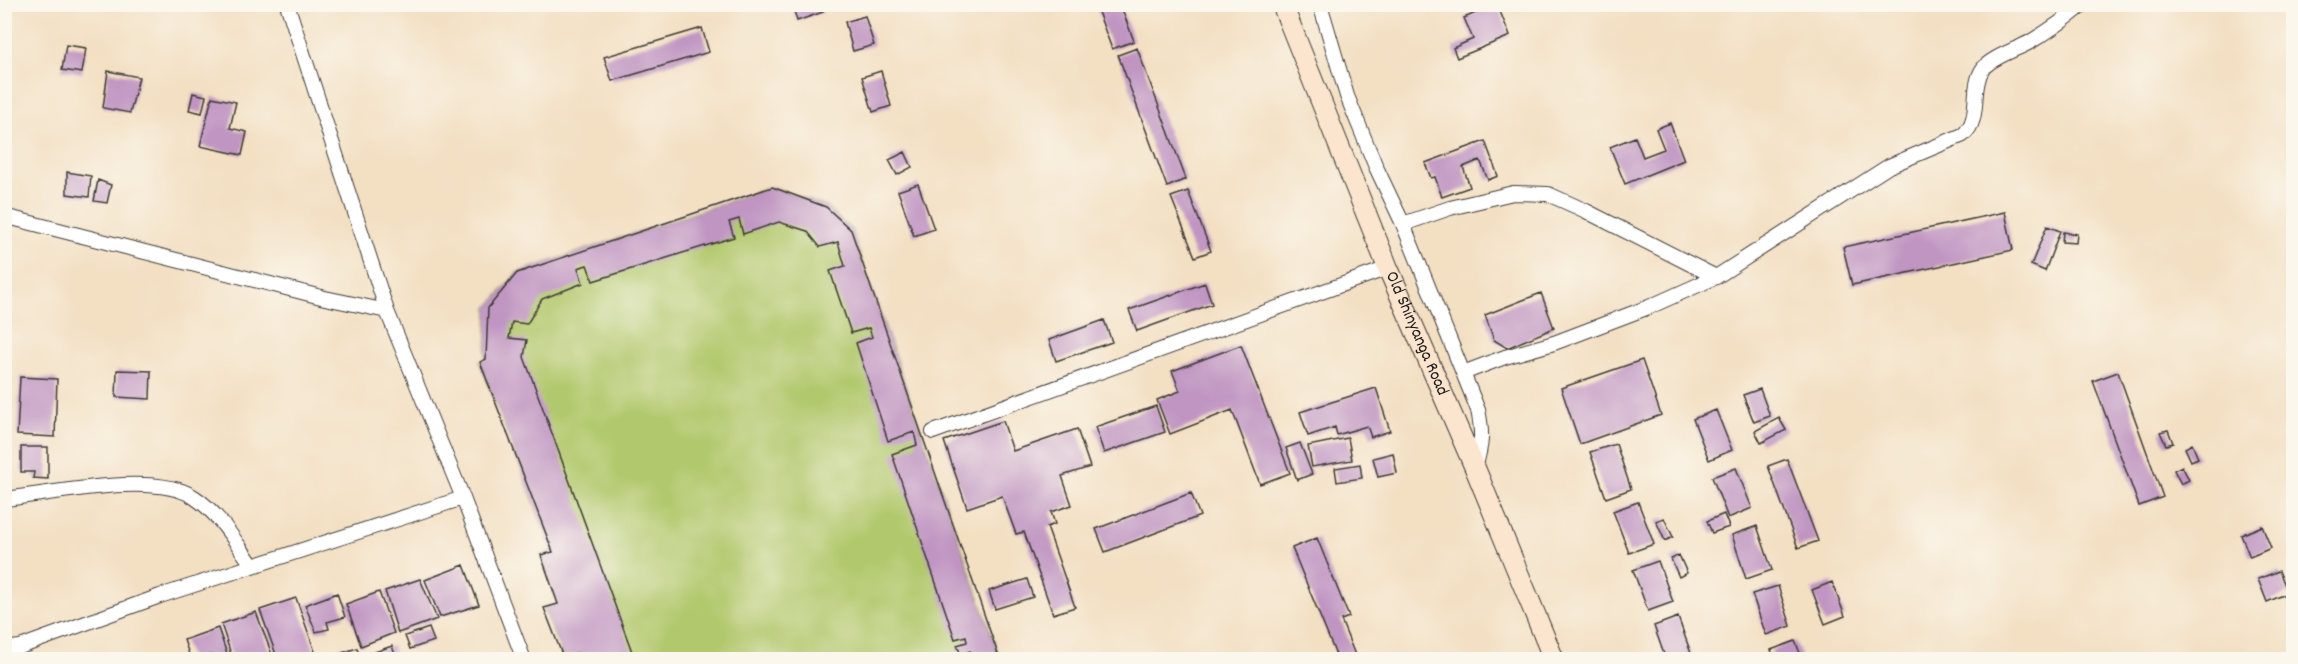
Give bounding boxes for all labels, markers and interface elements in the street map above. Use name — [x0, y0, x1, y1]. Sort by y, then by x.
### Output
street label: Old Shinyanga Road — [1378, 267, 1455, 400]

